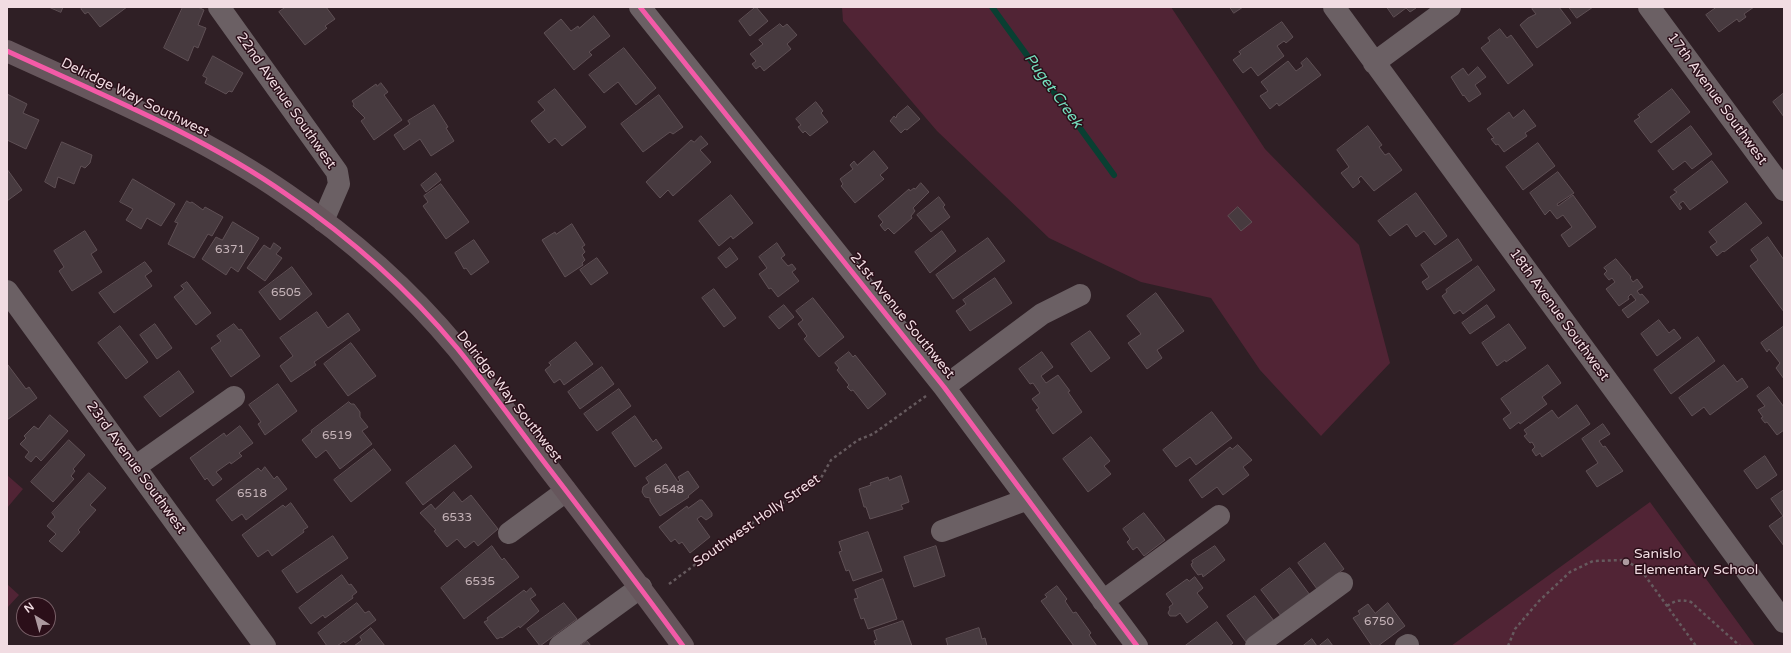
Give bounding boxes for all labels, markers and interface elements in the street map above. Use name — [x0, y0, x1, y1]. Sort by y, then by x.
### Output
street label: 22nd Avenue Southwest — [232, 30, 340, 172]
street label: 17th Avenue Southwest — [1663, 30, 1771, 168]
water label: Puget Creek — [1020, 50, 1086, 132]
street label: Delridge Way Southwest — [58, 55, 212, 141]
house number: 6371 — [215, 243, 245, 257]
street label: 18th Avenue Southwest — [1505, 246, 1613, 384]
street label: 21st Avenue Southwest — [846, 250, 958, 382]
house number: 6505 — [271, 286, 301, 300]
street label: Delridge Way Southwest — [452, 328, 566, 466]
street label: 23rd Avenue Southwest — [82, 399, 190, 537]
house number: 6519 — [322, 429, 352, 443]
street label: Southwest Holly Street — [690, 471, 824, 571]
house number: 6548 — [654, 483, 684, 497]
house number: 6518 — [237, 487, 267, 501]
house number: 6533 — [442, 511, 472, 525]
place label: Sanislo Elementary School — [1634, 546, 1758, 578]
marker: Sanislo Elementary School — [1621, 557, 1631, 567]
house number: 6535 — [465, 575, 495, 589]
north arrow — [16, 597, 56, 637]
text: N — [22, 600, 37, 616]
house number: 6750 — [1364, 615, 1394, 629]

